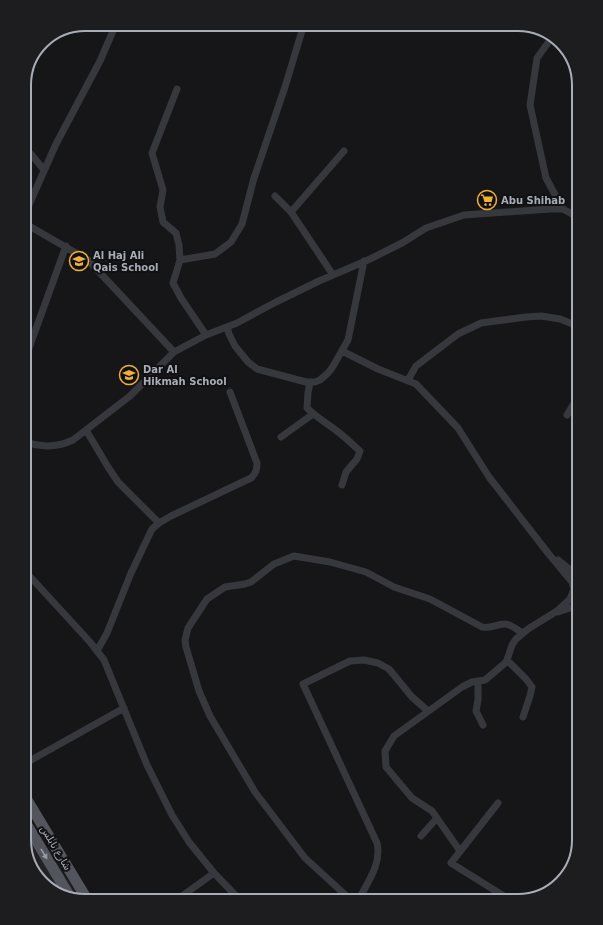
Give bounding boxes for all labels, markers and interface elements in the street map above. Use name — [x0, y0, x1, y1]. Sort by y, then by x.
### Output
supermarket icon: Abu Shihab — [476, 189, 498, 211]
place label: Abu Shihab — [501, 195, 565, 206]
school or university icon: Al Haj Ali Qais School — [68, 250, 90, 272]
place label: Al Haj Ali Qais School — [93, 250, 159, 273]
school or university icon: Dar Al Hikmah School — [118, 364, 140, 386]
place label: Dar Al Hikmah School — [143, 364, 227, 387]
street label: شارع نابلس — [38, 824, 74, 873]
one-way arrow — [40, 849, 48, 859]

